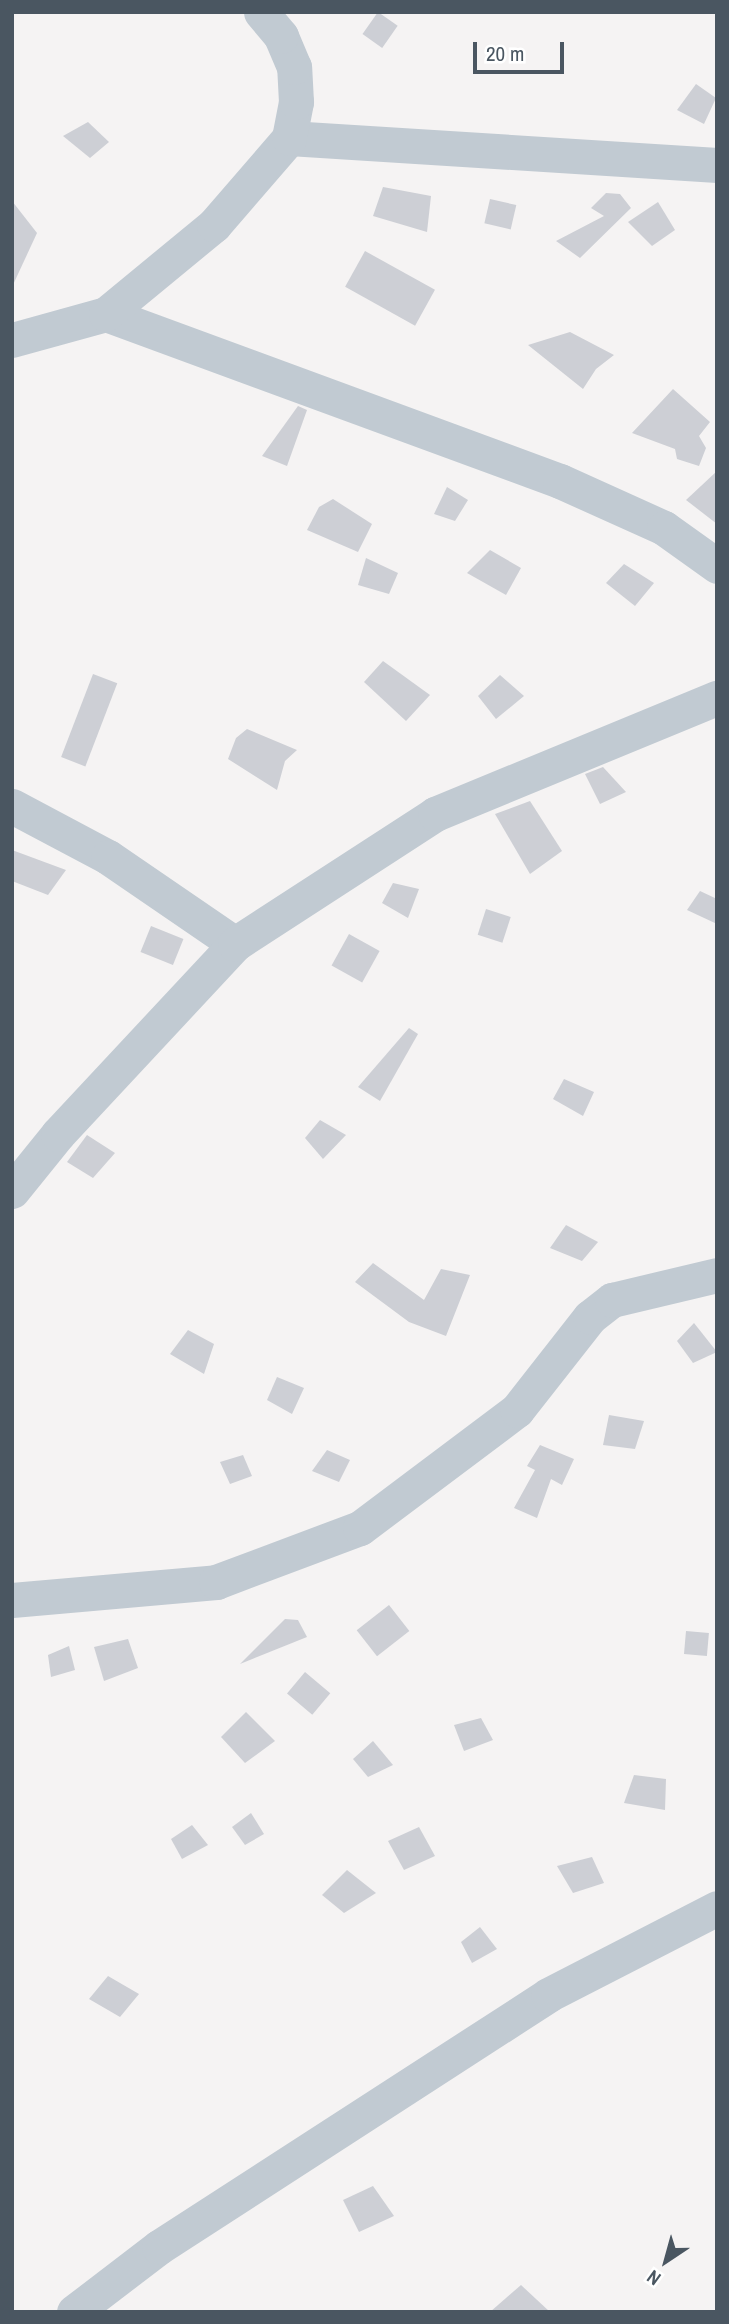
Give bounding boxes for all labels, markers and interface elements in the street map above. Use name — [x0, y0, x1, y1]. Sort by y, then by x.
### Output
scale bar — [477, 28, 568, 72]
text: 20 m — [486, 39, 524, 68]
north arrow — [631, 2226, 701, 2296]
text: N — [641, 2264, 666, 2292]

